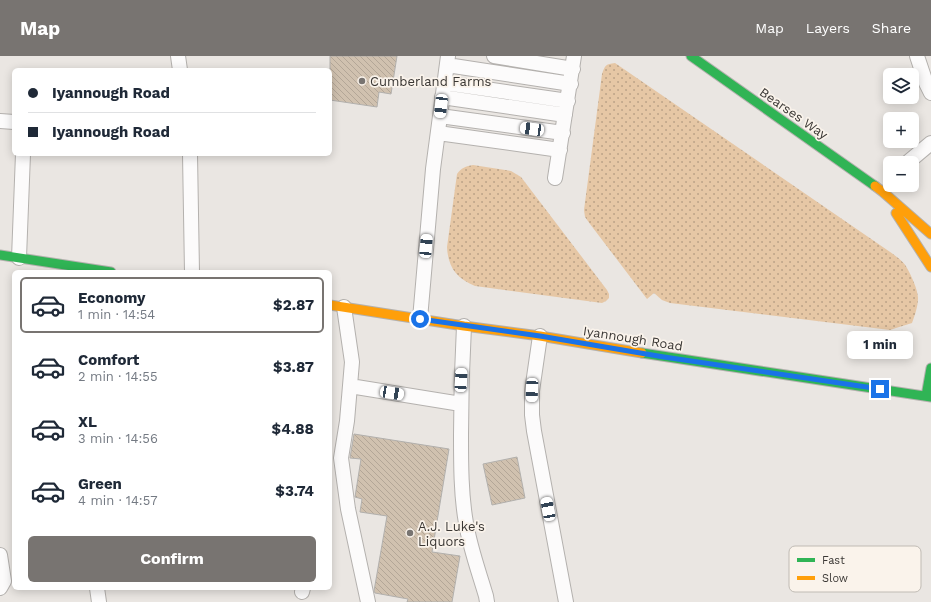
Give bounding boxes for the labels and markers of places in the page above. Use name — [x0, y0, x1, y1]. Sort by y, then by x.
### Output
place label: Cumberland Farms — [370, 74, 492, 89]
marker: Cumberland Farms — [357, 76, 367, 86]
place label: A.J. Luke's Liquors — [418, 519, 485, 549]
marker: A.J. Luke's Liquors — [405, 528, 415, 538]

